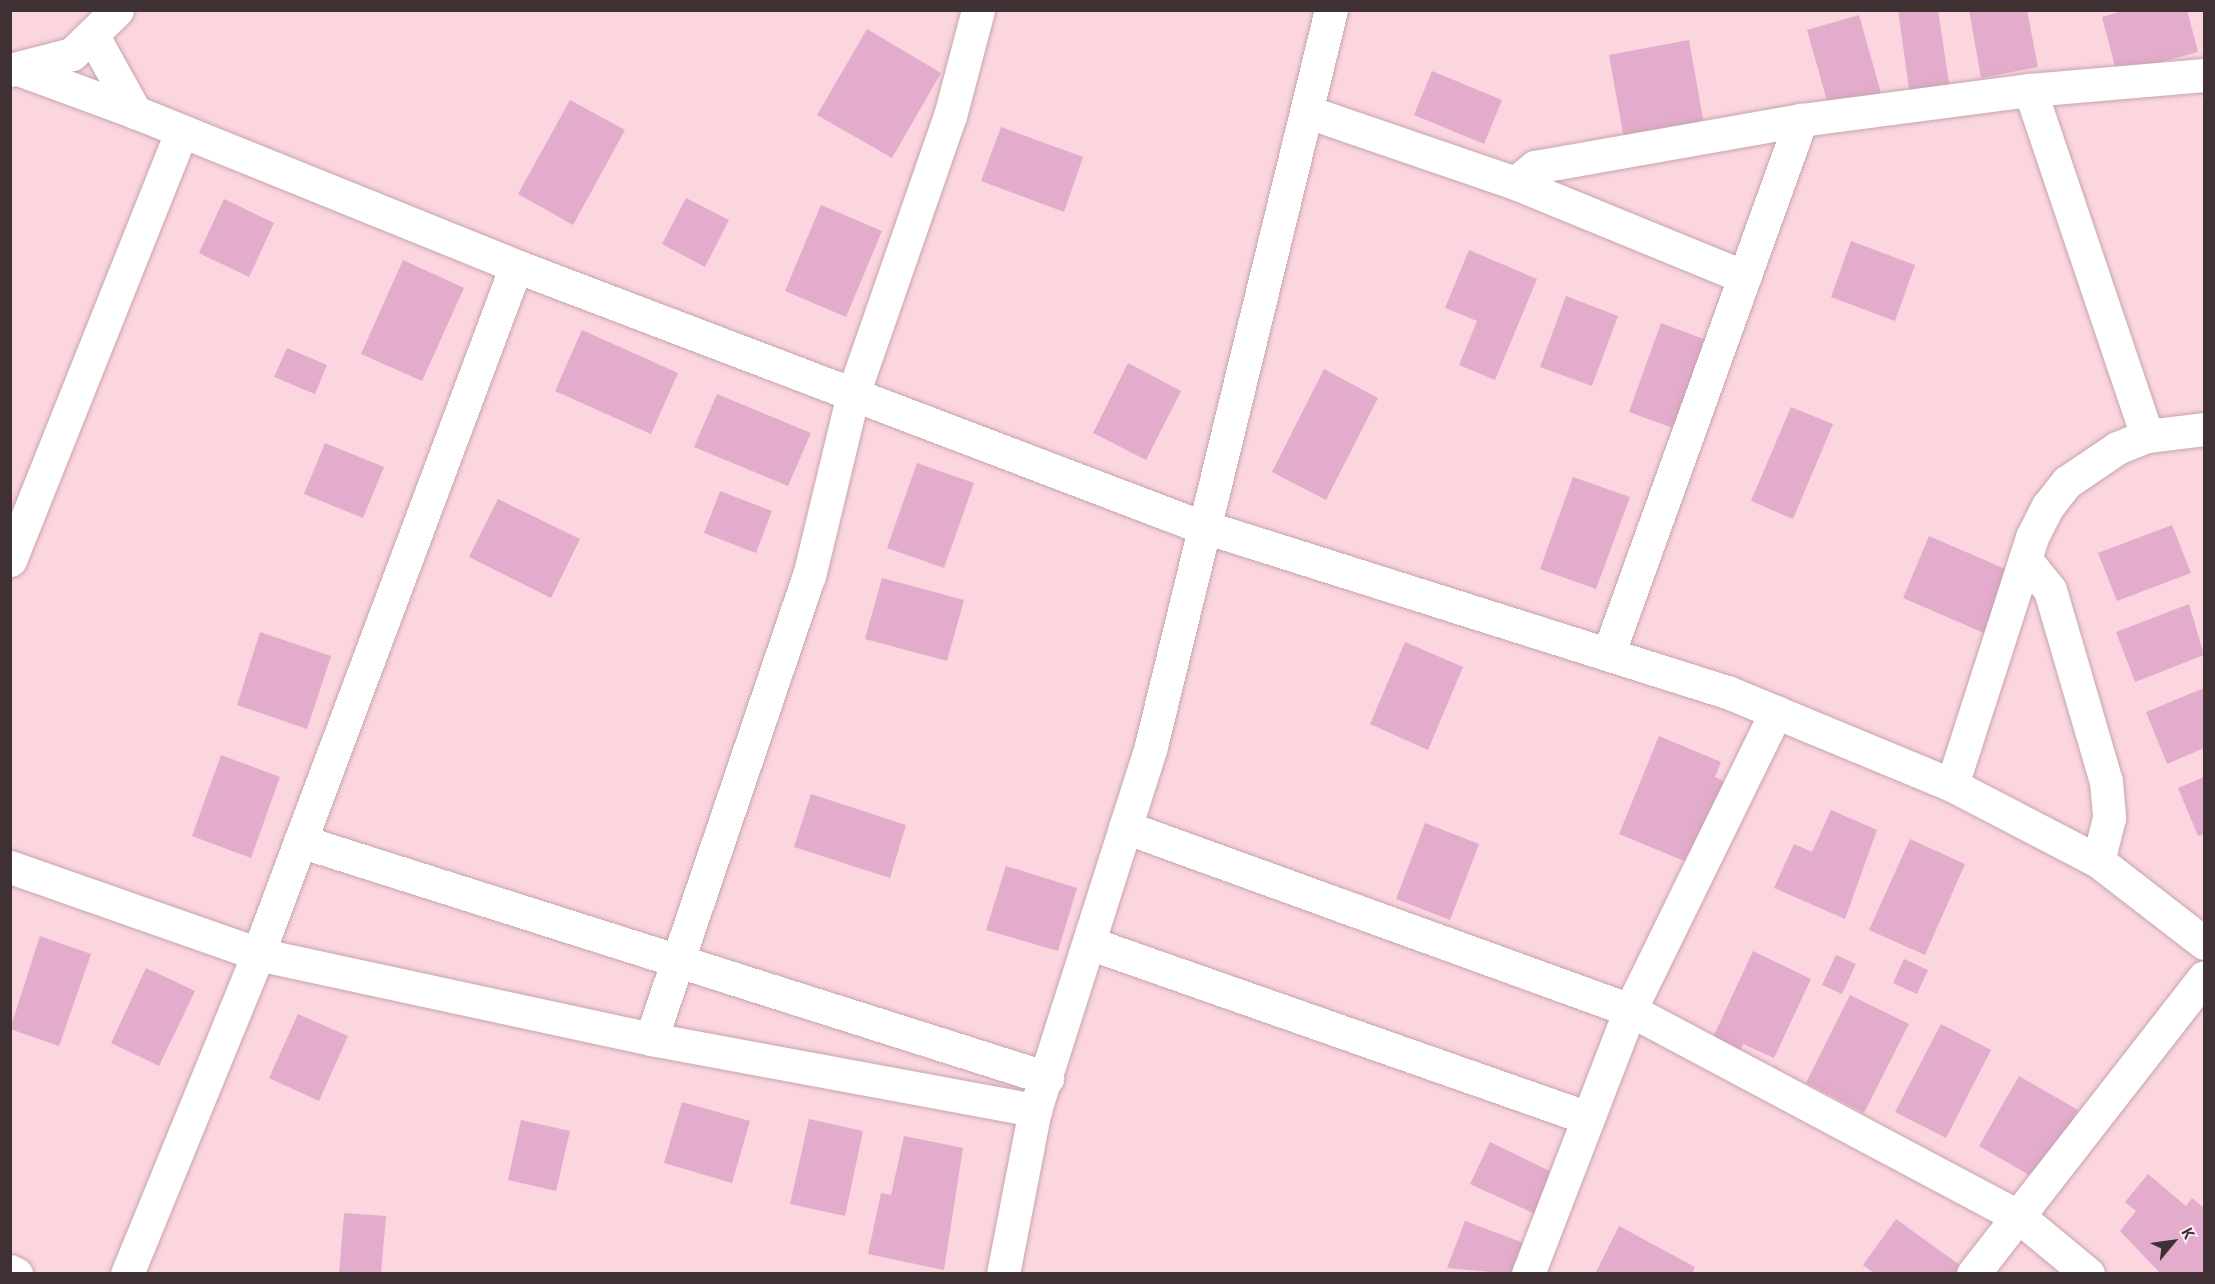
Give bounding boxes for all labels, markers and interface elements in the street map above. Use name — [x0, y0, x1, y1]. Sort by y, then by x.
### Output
north arrow — [2143, 1212, 2203, 1272]
text: K — [2178, 1224, 2200, 1242]

